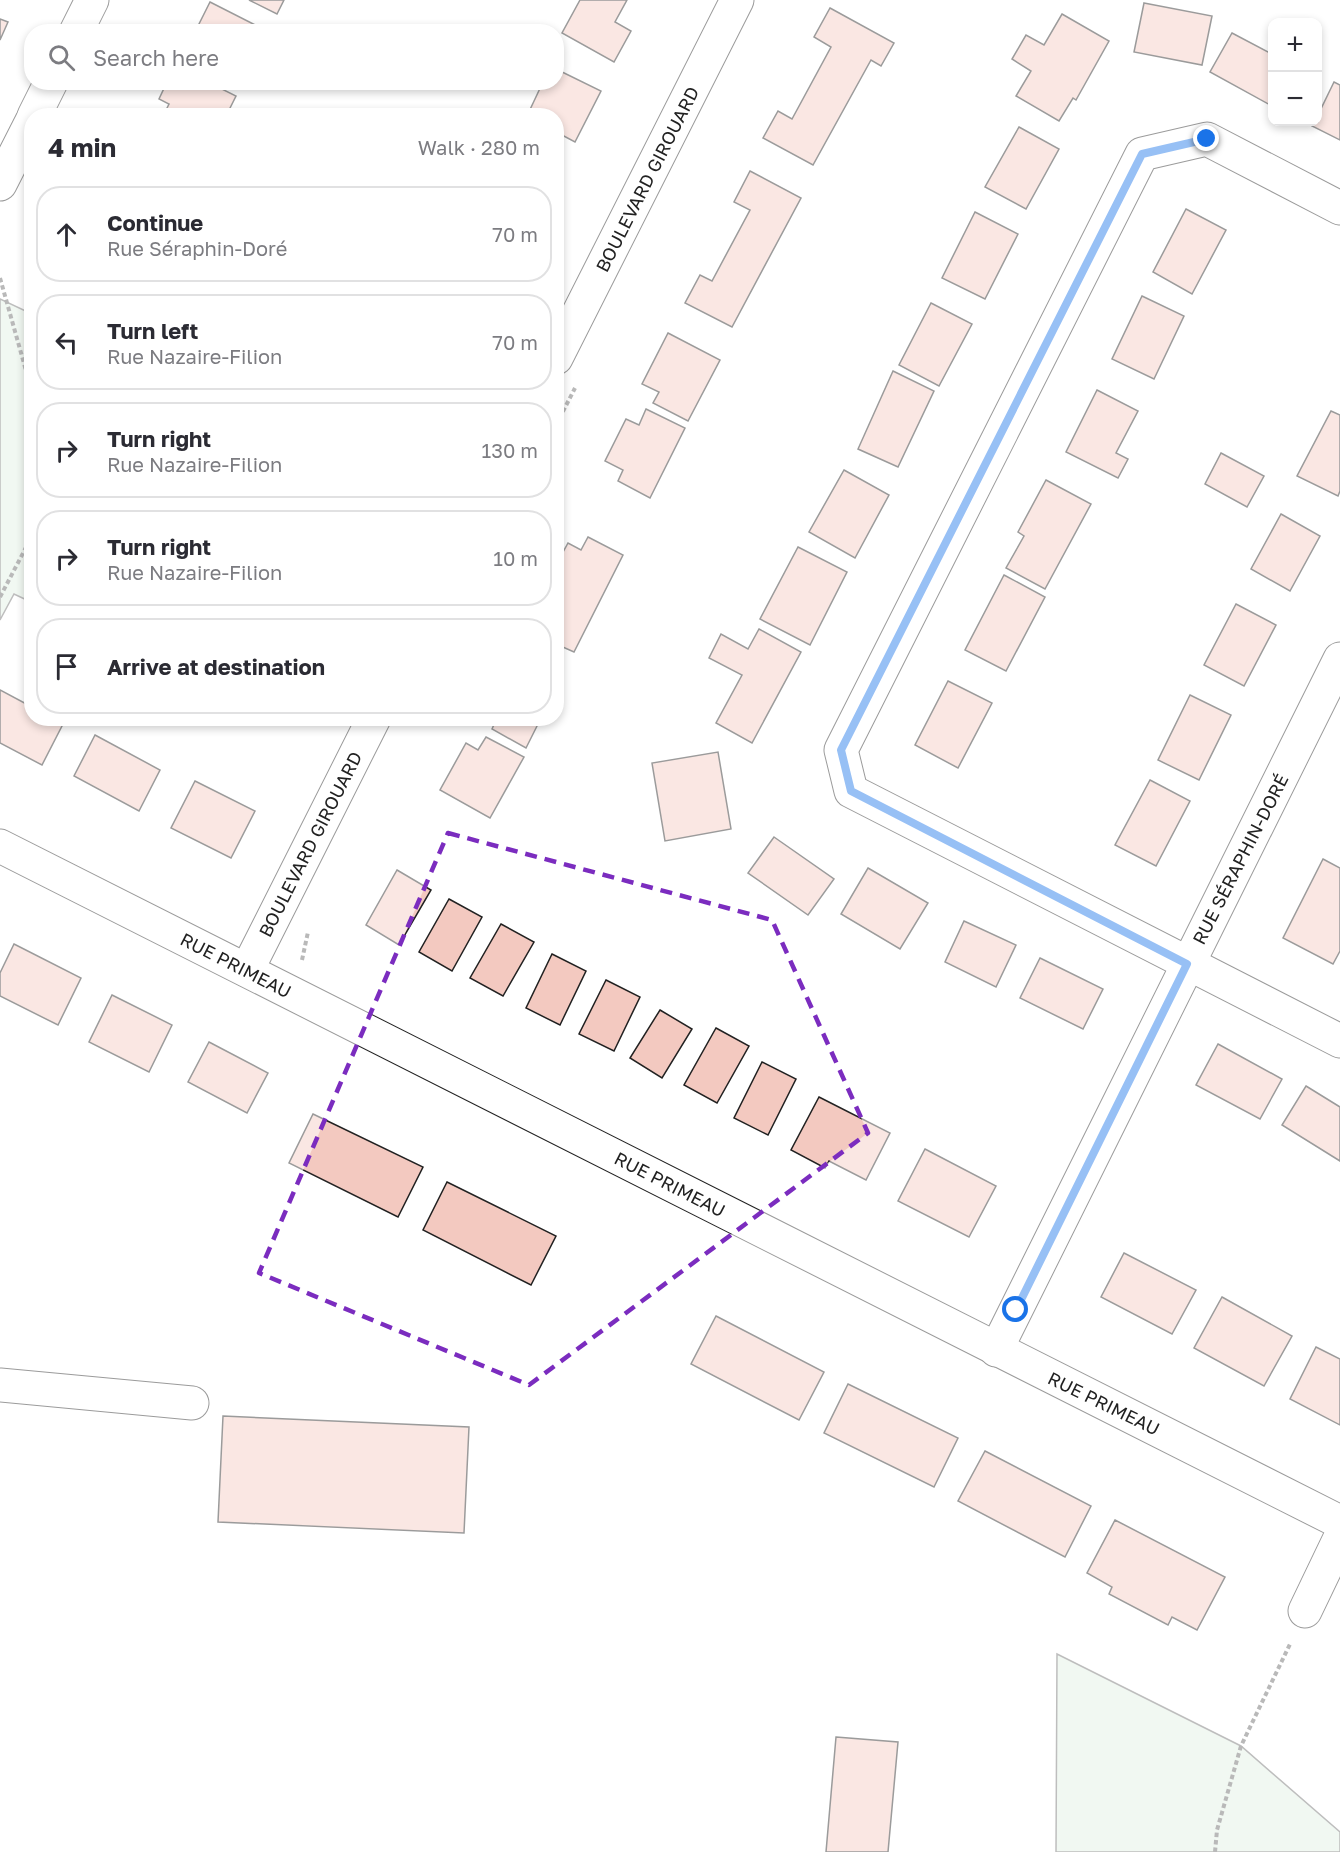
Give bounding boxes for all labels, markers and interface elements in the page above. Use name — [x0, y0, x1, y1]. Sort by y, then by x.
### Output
map controls — [1268, 18, 1322, 126]
button: + — [1268, 18, 1322, 72]
search box — [24, 24, 564, 90]
icon: search — [45, 41, 78, 74]
text: Search here — [93, 44, 219, 71]
button: − — [1268, 72, 1322, 126]
street label: BOULEVARD GIROUARD — [591, 83, 703, 275]
route end — [1193, 125, 1219, 151]
text: 4 min — [48, 132, 116, 163]
text: Walk · 280 m — [418, 135, 540, 159]
text: Continue — [107, 209, 203, 236]
icon: ahead — [50, 218, 83, 251]
text: 70 m — [492, 222, 538, 246]
text: Rue Séraphin-Doré — [107, 236, 287, 260]
text: Turn left — [107, 317, 198, 344]
icon: left — [50, 326, 83, 359]
text: 70 m — [492, 330, 538, 354]
text: Rue Nazaire-Filion — [107, 344, 282, 368]
text: Turn right — [107, 425, 211, 452]
icon: right — [50, 434, 83, 467]
text: 130 m — [482, 438, 538, 462]
text: Rue Nazaire-Filion — [107, 452, 282, 476]
text: Turn right — [107, 533, 211, 560]
icon: right — [50, 542, 83, 575]
text: 10 m — [493, 546, 538, 570]
text: Rue Nazaire-Filion — [107, 560, 282, 584]
icon: arrive — [50, 650, 83, 683]
text: Arrive at destination — [107, 653, 325, 680]
street label: BOULEVARD GIROUARD — [254, 748, 366, 940]
street label: RUE SÉRAPHIN-DORÉ — [1187, 770, 1293, 948]
street label: RUE PRIMEAU — [177, 928, 295, 1002]
street label: RUE PRIMEAU — [611, 1147, 729, 1221]
route start — [1002, 1296, 1028, 1322]
street label: RUE PRIMEAU — [1045, 1366, 1163, 1440]

